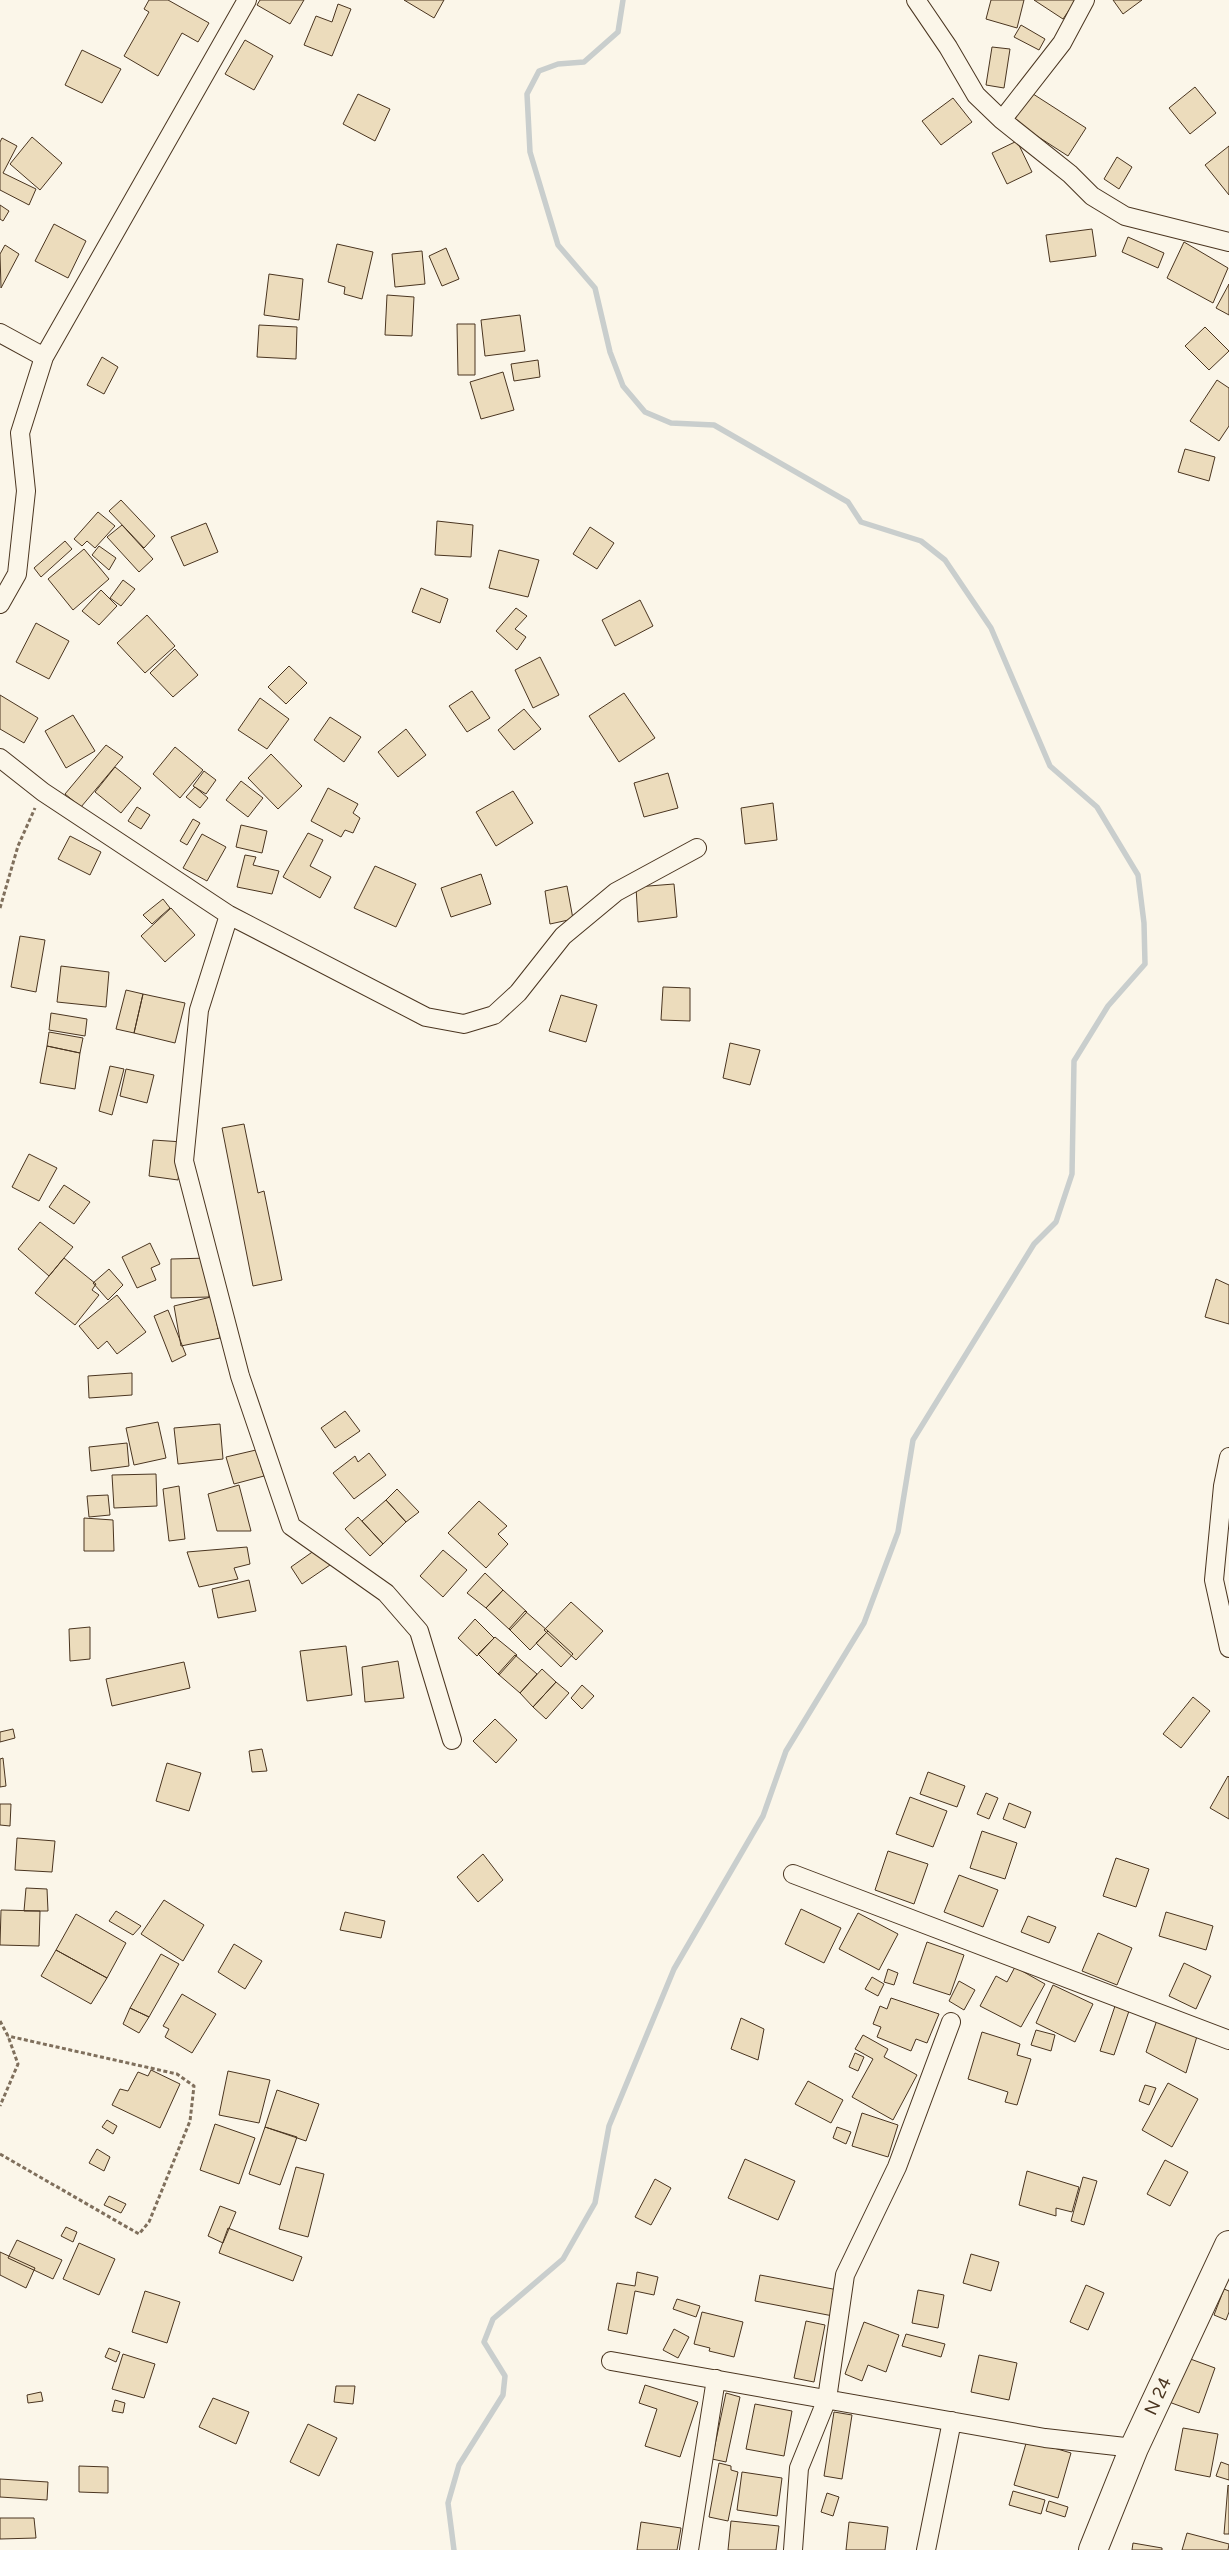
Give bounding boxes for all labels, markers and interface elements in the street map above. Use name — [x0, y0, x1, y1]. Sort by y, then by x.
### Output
street label: N 24 — [1140, 2373, 1176, 2419]

